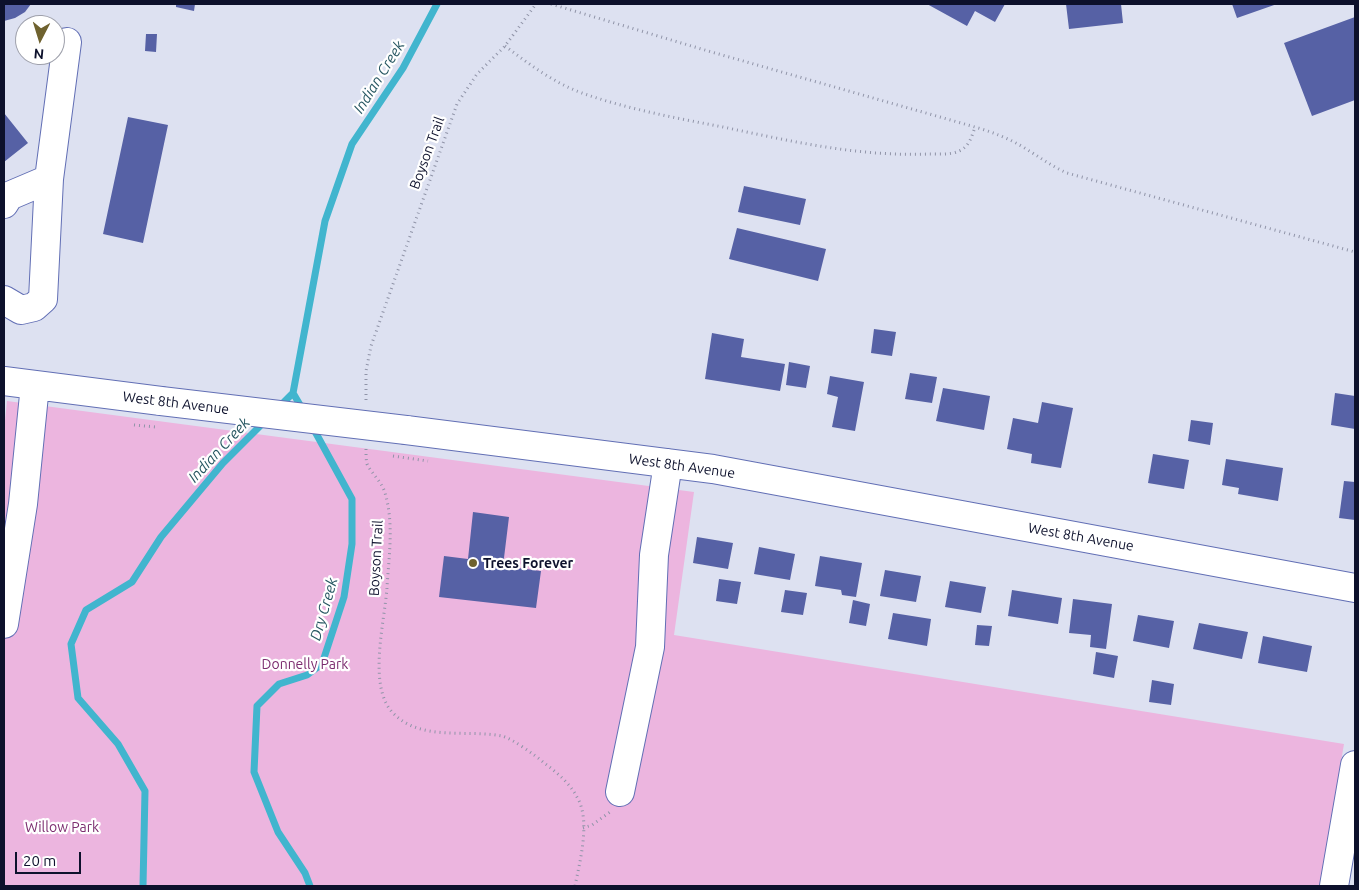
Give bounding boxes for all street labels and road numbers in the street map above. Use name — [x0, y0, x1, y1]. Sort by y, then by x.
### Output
street label: Boyson Trail — [406, 114, 448, 192]
street label: West 8th Avenue — [122, 388, 230, 418]
street label: West 8th Avenue — [628, 450, 736, 482]
street label: West 8th Avenue — [1027, 519, 1135, 555]
street label: Boyson Trail — [366, 520, 386, 596]

